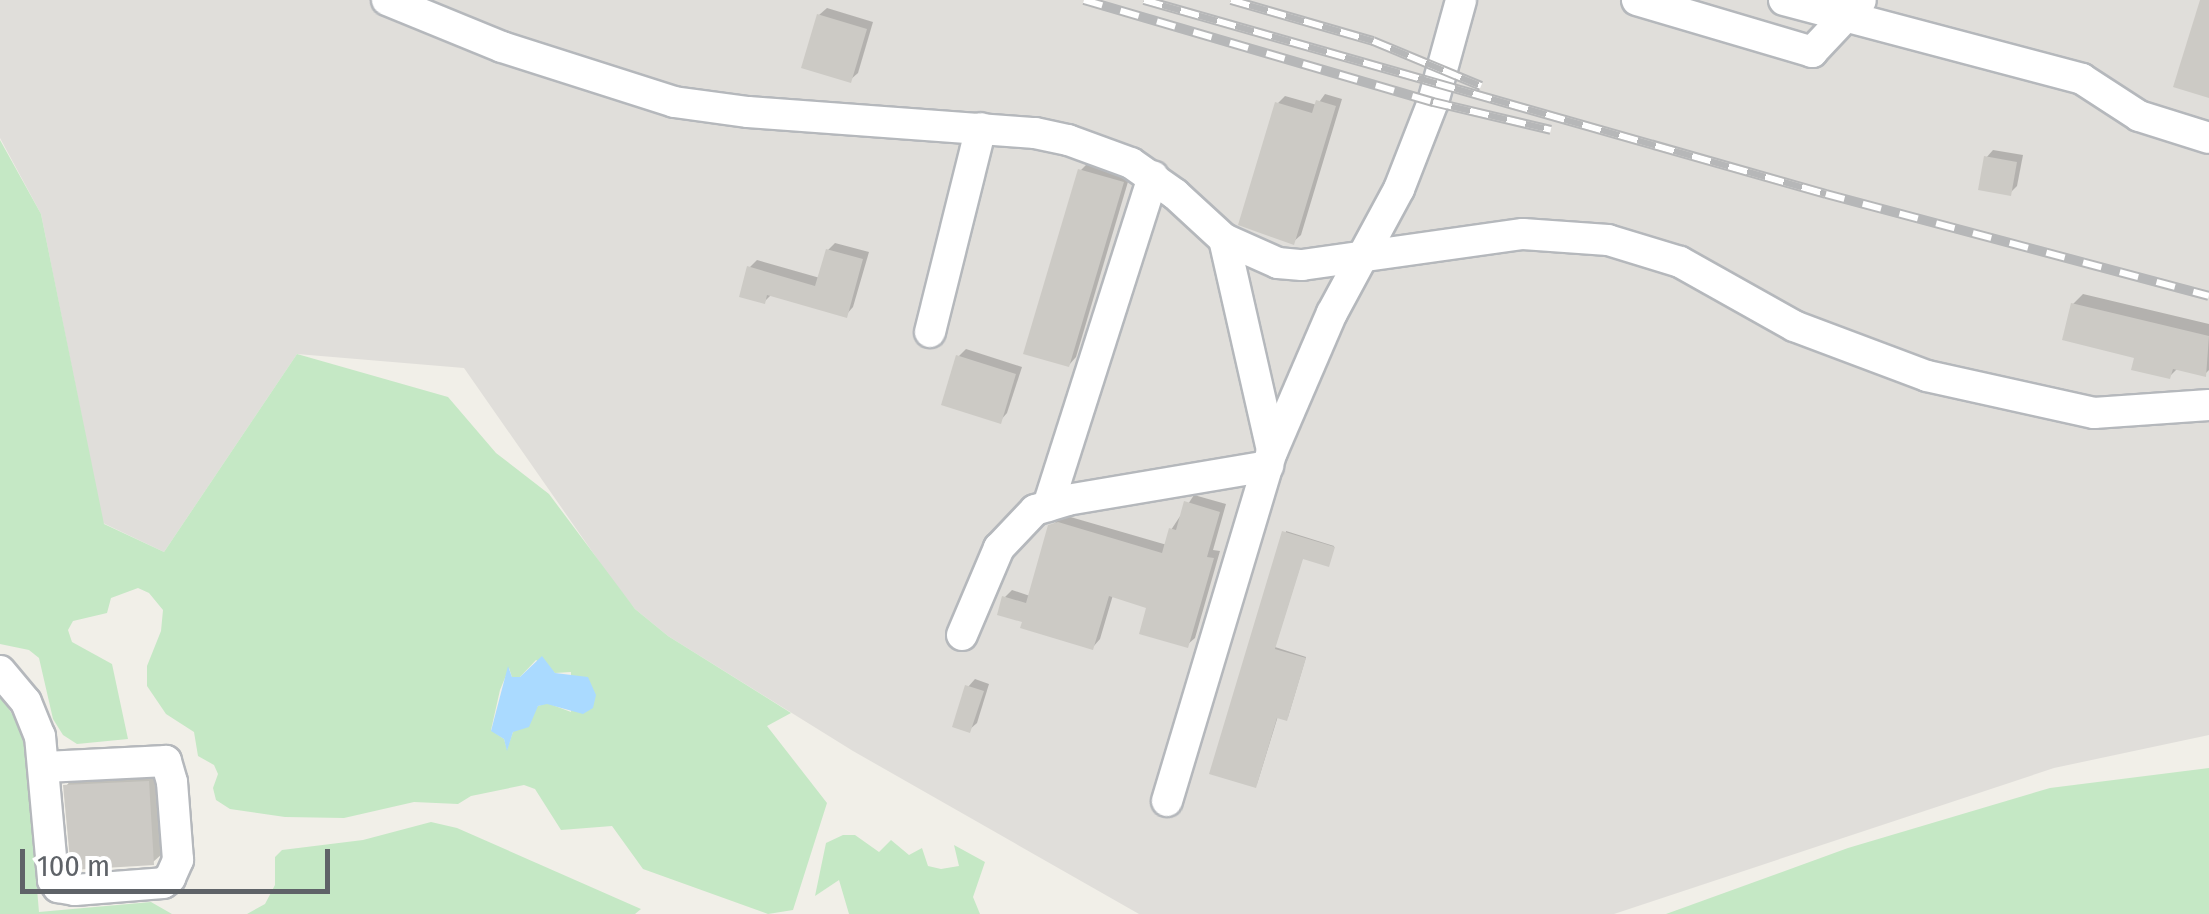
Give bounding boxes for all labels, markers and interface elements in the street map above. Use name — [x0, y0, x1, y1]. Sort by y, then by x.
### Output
scale bar — [25, 829, 335, 891]
text: 100 m — [37, 848, 110, 884]

